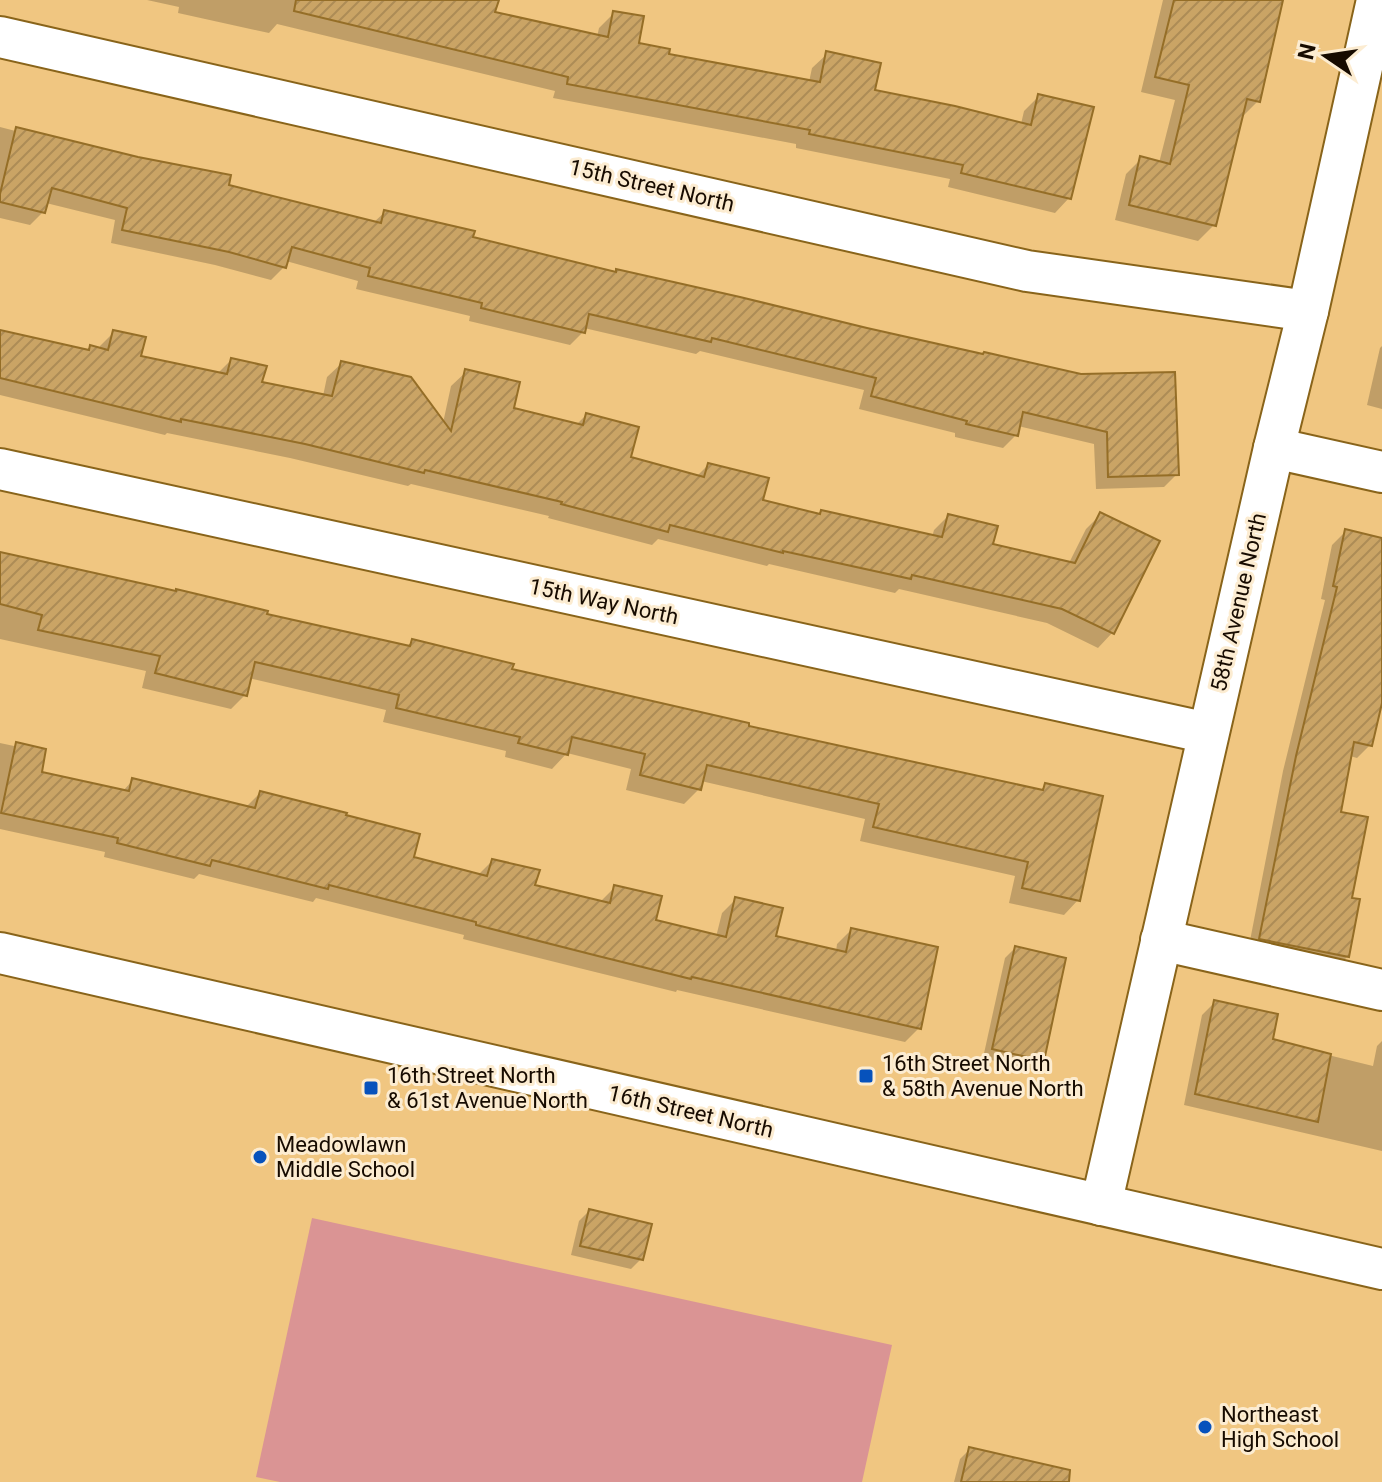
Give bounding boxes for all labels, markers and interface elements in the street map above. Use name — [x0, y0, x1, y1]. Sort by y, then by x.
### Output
north arrow — [1286, 16, 1366, 96]
text: N — [1293, 41, 1321, 62]
street label: 15th Street North — [567, 154, 737, 217]
street label: 58th Avenue North — [1206, 510, 1271, 694]
street label: 15th Way North — [527, 573, 681, 630]
place label: 16th Street North & 58th Avenue North — [882, 1051, 1084, 1101]
place label: 16th Street North & 61st Avenue North — [387, 1063, 588, 1113]
marker: 16th Street North & 58th Avenue North — [857, 1067, 875, 1085]
marker: 16th Street North & 61st Avenue North — [362, 1079, 380, 1097]
street label: 16th Street North — [606, 1080, 776, 1143]
place label: Meadowlawn Middle School — [276, 1132, 415, 1182]
marker: Meadowlawn Middle School — [251, 1148, 269, 1166]
place label: Northeast High School — [1221, 1402, 1339, 1452]
marker: Northeast High School — [1196, 1418, 1214, 1436]

